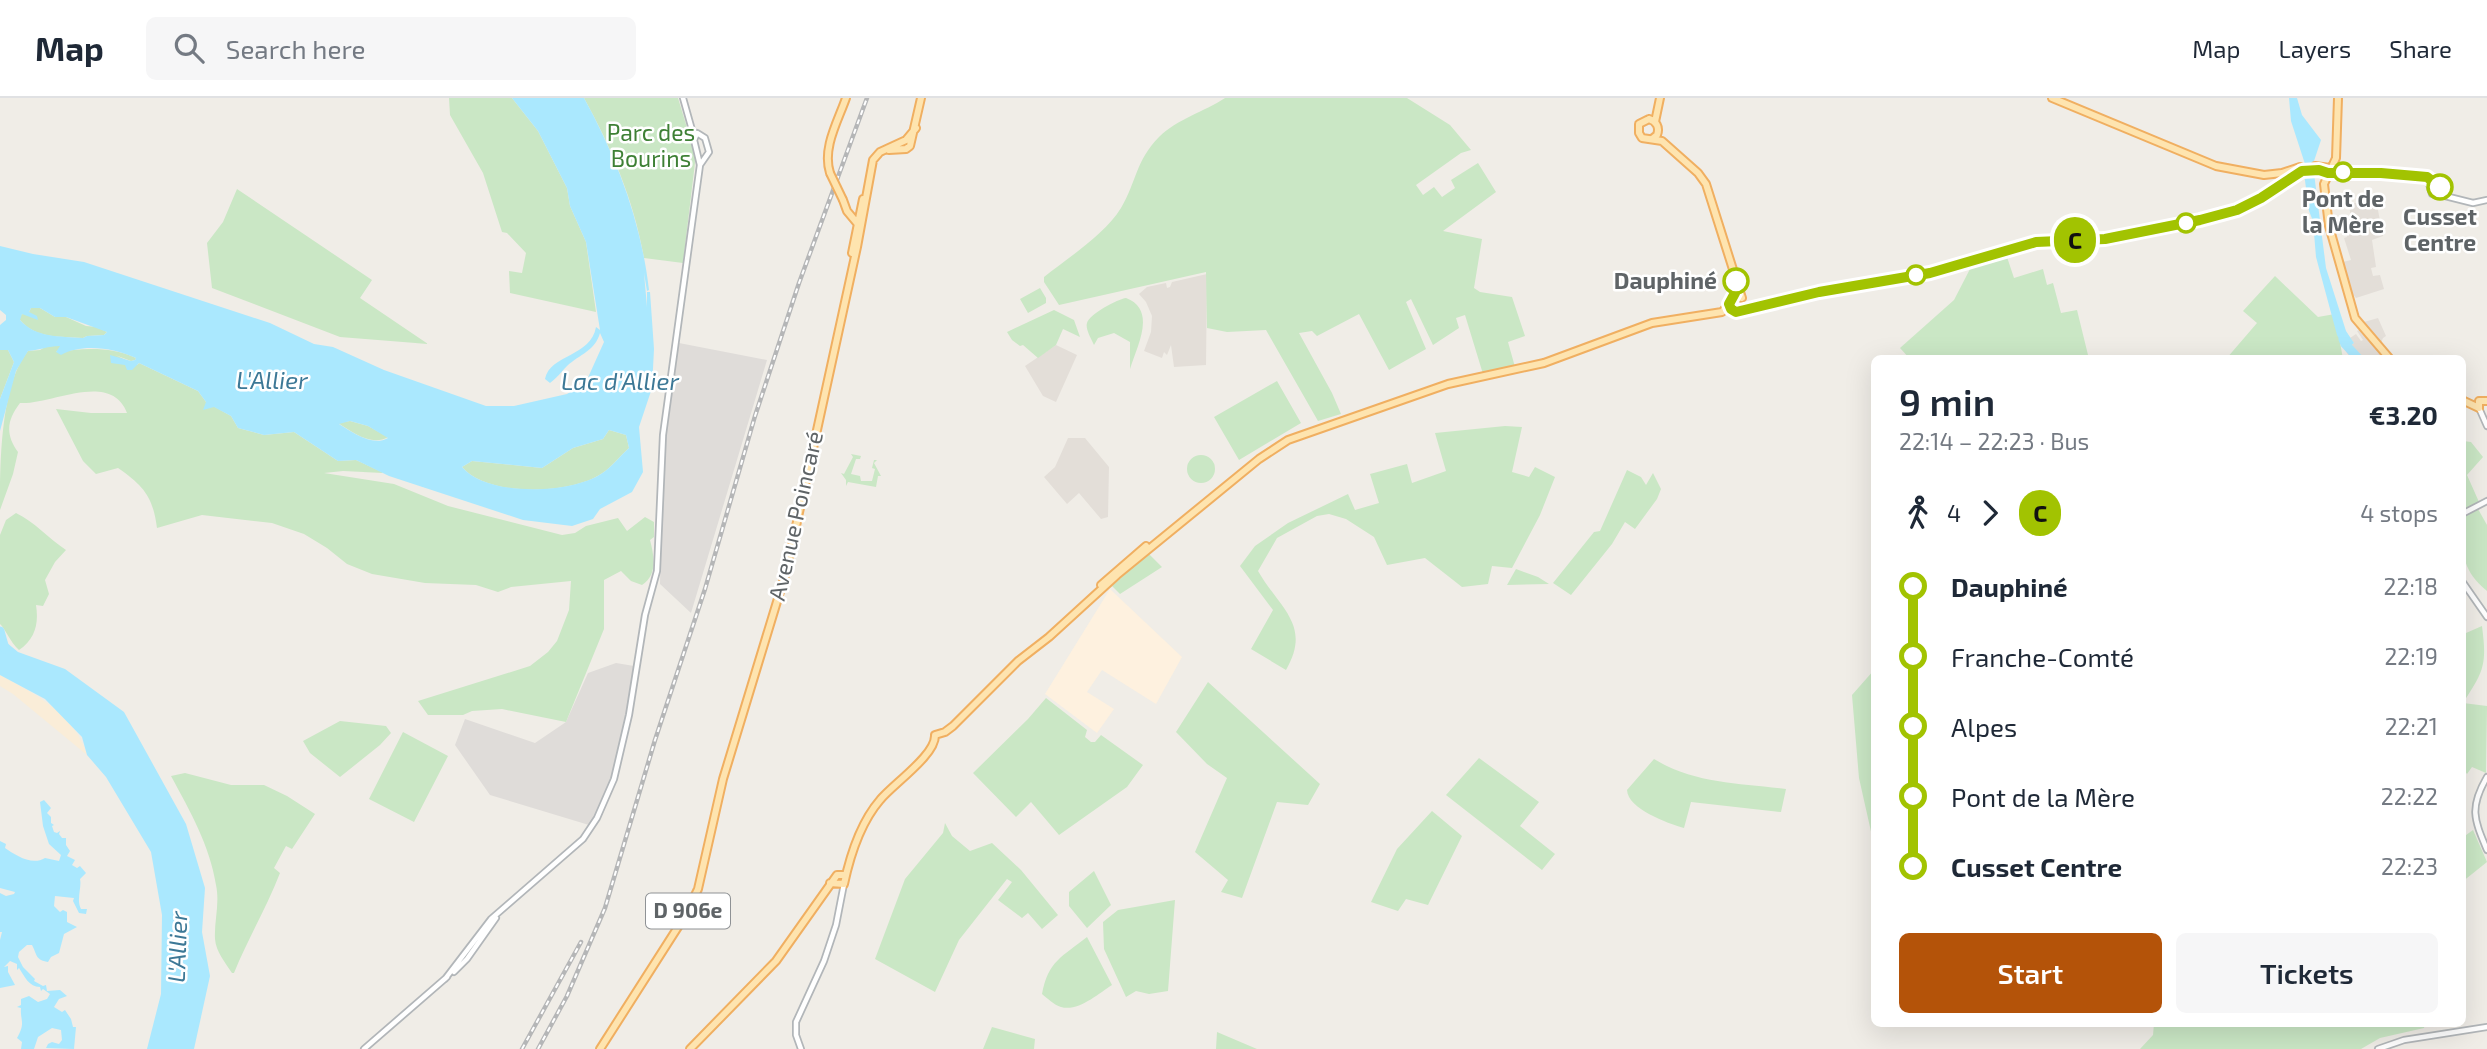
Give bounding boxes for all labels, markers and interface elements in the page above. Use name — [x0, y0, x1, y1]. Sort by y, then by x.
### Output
search box — [146, 17, 636, 80]
text: Map — [35, 28, 104, 68]
icon: search — [170, 29, 208, 67]
text: Search here — [226, 33, 365, 64]
text: Map — [2192, 34, 2240, 63]
text: Layers — [2278, 34, 2351, 63]
text: Share — [2389, 34, 2452, 63]
park label: Parc des Bourins — [607, 118, 695, 172]
marker: Pont de la Mère — [2333, 162, 2353, 182]
marker: Cusset Centre — [2427, 174, 2453, 200]
place label: Pont de la Mère — [2302, 184, 2384, 238]
place label: Cusset Centre — [2403, 202, 2477, 256]
unlabelled marker — [2176, 213, 2196, 233]
line badge: C — [2052, 217, 2098, 263]
text: C — [2068, 225, 2082, 254]
unlabelled marker — [1906, 265, 1926, 285]
place label: Dauphiné — [1614, 266, 1717, 294]
marker: Dauphiné — [1723, 268, 1749, 294]
water label: L'Allier — [236, 365, 308, 394]
water label: Lac d'Allier — [561, 366, 679, 395]
text: 9 min — [1899, 378, 1995, 424]
text: €3.20 — [2369, 399, 2438, 430]
text: 22:14 – 22:23 · Bus — [1899, 427, 2089, 455]
street label: Avenue Poincaré — [762, 428, 828, 603]
icon: walk — [1899, 494, 1937, 532]
icon: forward — [1971, 494, 2009, 532]
text: C — [2033, 498, 2047, 527]
text: 4 — [1947, 499, 1961, 527]
text: 4 stops — [2360, 499, 2438, 527]
text: Dauphiné — [1951, 571, 2068, 602]
text: 22:18 — [2384, 572, 2438, 600]
text: Franche-Comté — [1951, 641, 2134, 672]
text: 22:19 — [2384, 642, 2438, 670]
text: Alpes — [1951, 711, 2017, 742]
text: 22:21 — [2385, 712, 2438, 740]
text: Pont de la Mère — [1951, 781, 2135, 812]
text: 22:22 — [2381, 782, 2438, 810]
text: Cusset Centre — [1951, 851, 2122, 882]
text: 22:23 — [2381, 852, 2438, 880]
road number: D 906e — [646, 894, 730, 928]
water label: L'Allier — [161, 910, 192, 983]
button: Start — [1899, 933, 2162, 1013]
button: Tickets — [2176, 933, 2438, 1013]

